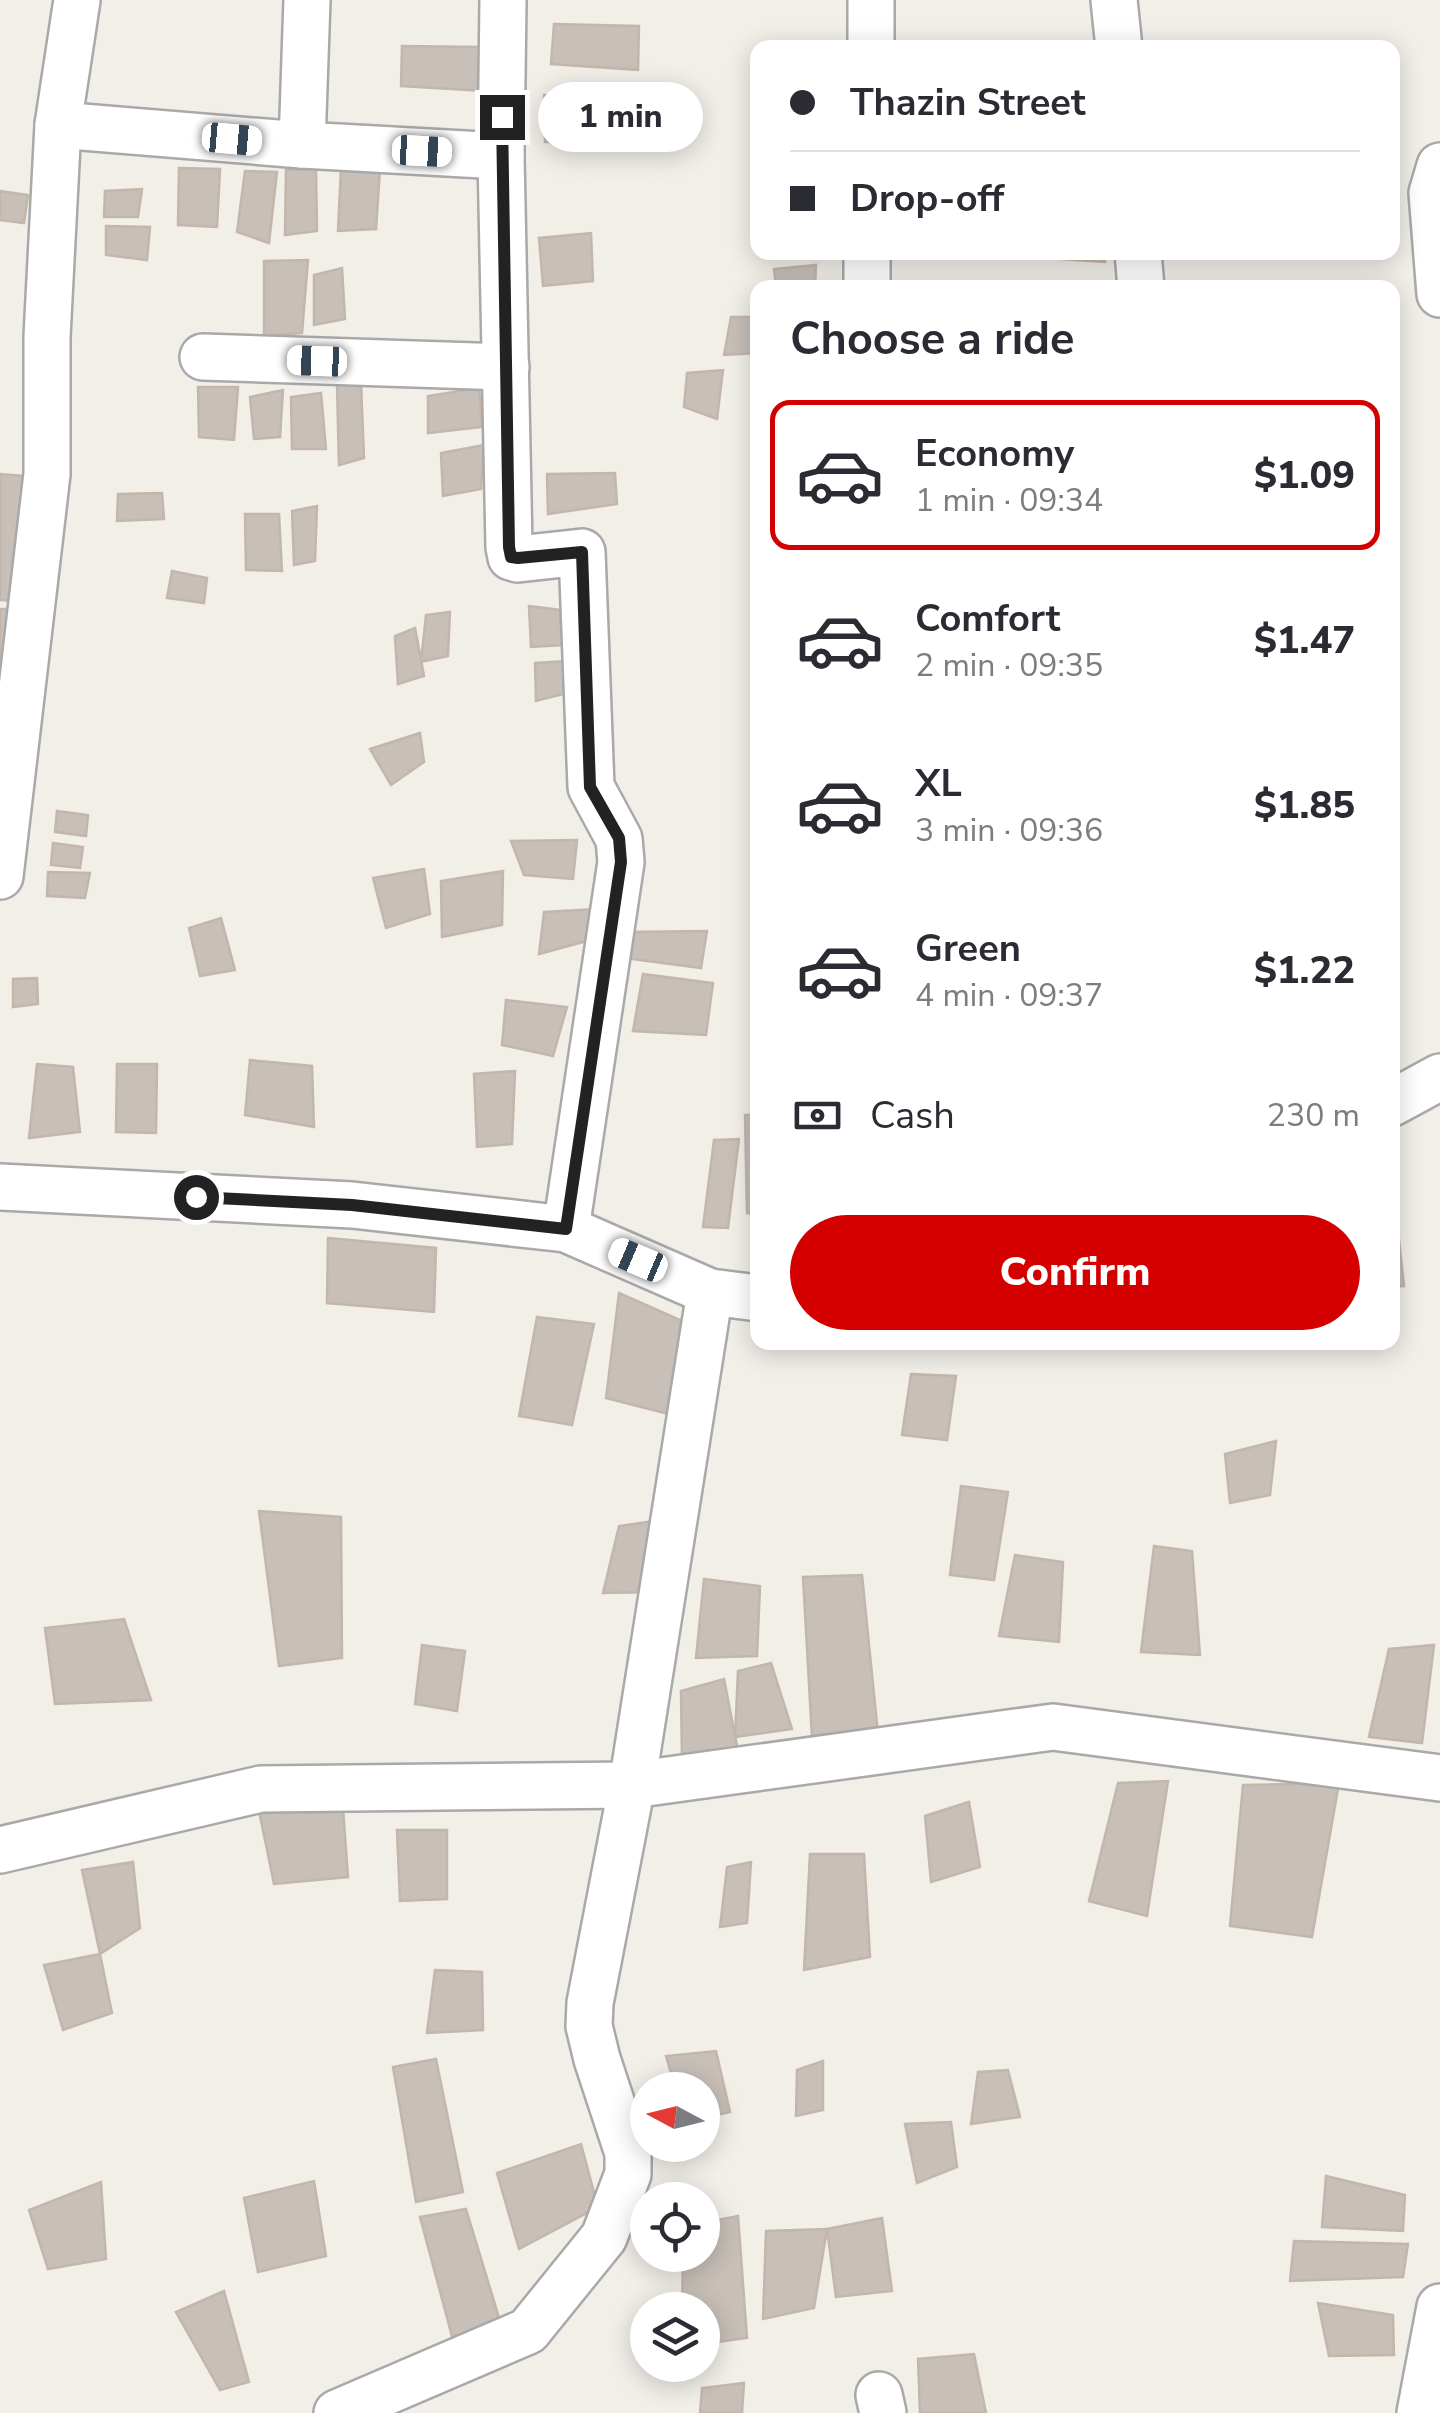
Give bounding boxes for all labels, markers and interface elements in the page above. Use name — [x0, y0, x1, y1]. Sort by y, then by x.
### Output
text: Thazin Street — [850, 77, 1086, 128]
callout: 1 min — [537, 82, 702, 152]
route end — [480, 95, 525, 140]
text: 1 min — [578, 95, 663, 138]
car — [201, 121, 263, 157]
car — [391, 134, 453, 168]
text: Drop-off — [850, 173, 1004, 224]
text: Choose a ride — [790, 309, 1075, 370]
car — [286, 345, 348, 377]
text: Economy — [915, 428, 1074, 479]
icon: car — [795, 430, 885, 520]
text: $1.09 — [1254, 450, 1355, 501]
text: 1 min · 09:34 — [915, 479, 1103, 522]
text: Comfort — [915, 593, 1060, 644]
icon: car — [795, 595, 885, 685]
text: $1.47 — [1254, 615, 1355, 666]
text: 2 min · 09:35 — [915, 644, 1103, 687]
text: XL — [915, 758, 962, 809]
icon: car — [795, 760, 885, 850]
text: $1.85 — [1254, 780, 1355, 831]
text: 3 min · 09:36 — [915, 809, 1103, 852]
text: Green — [915, 923, 1021, 974]
icon: car — [795, 925, 885, 1015]
text: $1.22 — [1254, 945, 1355, 996]
text: 4 min · 09:37 — [915, 974, 1103, 1017]
icon: cash — [790, 1088, 845, 1143]
text: Cash — [870, 1090, 955, 1141]
text: 230 m — [1267, 1094, 1360, 1137]
route start — [174, 1175, 219, 1220]
button: Confirm — [790, 1215, 1360, 1330]
car — [605, 1234, 671, 1286]
north arrow — [630, 2072, 720, 2162]
map controls — [630, 2072, 720, 2382]
button: locate — [630, 2182, 720, 2272]
button: layers — [630, 2292, 720, 2382]

